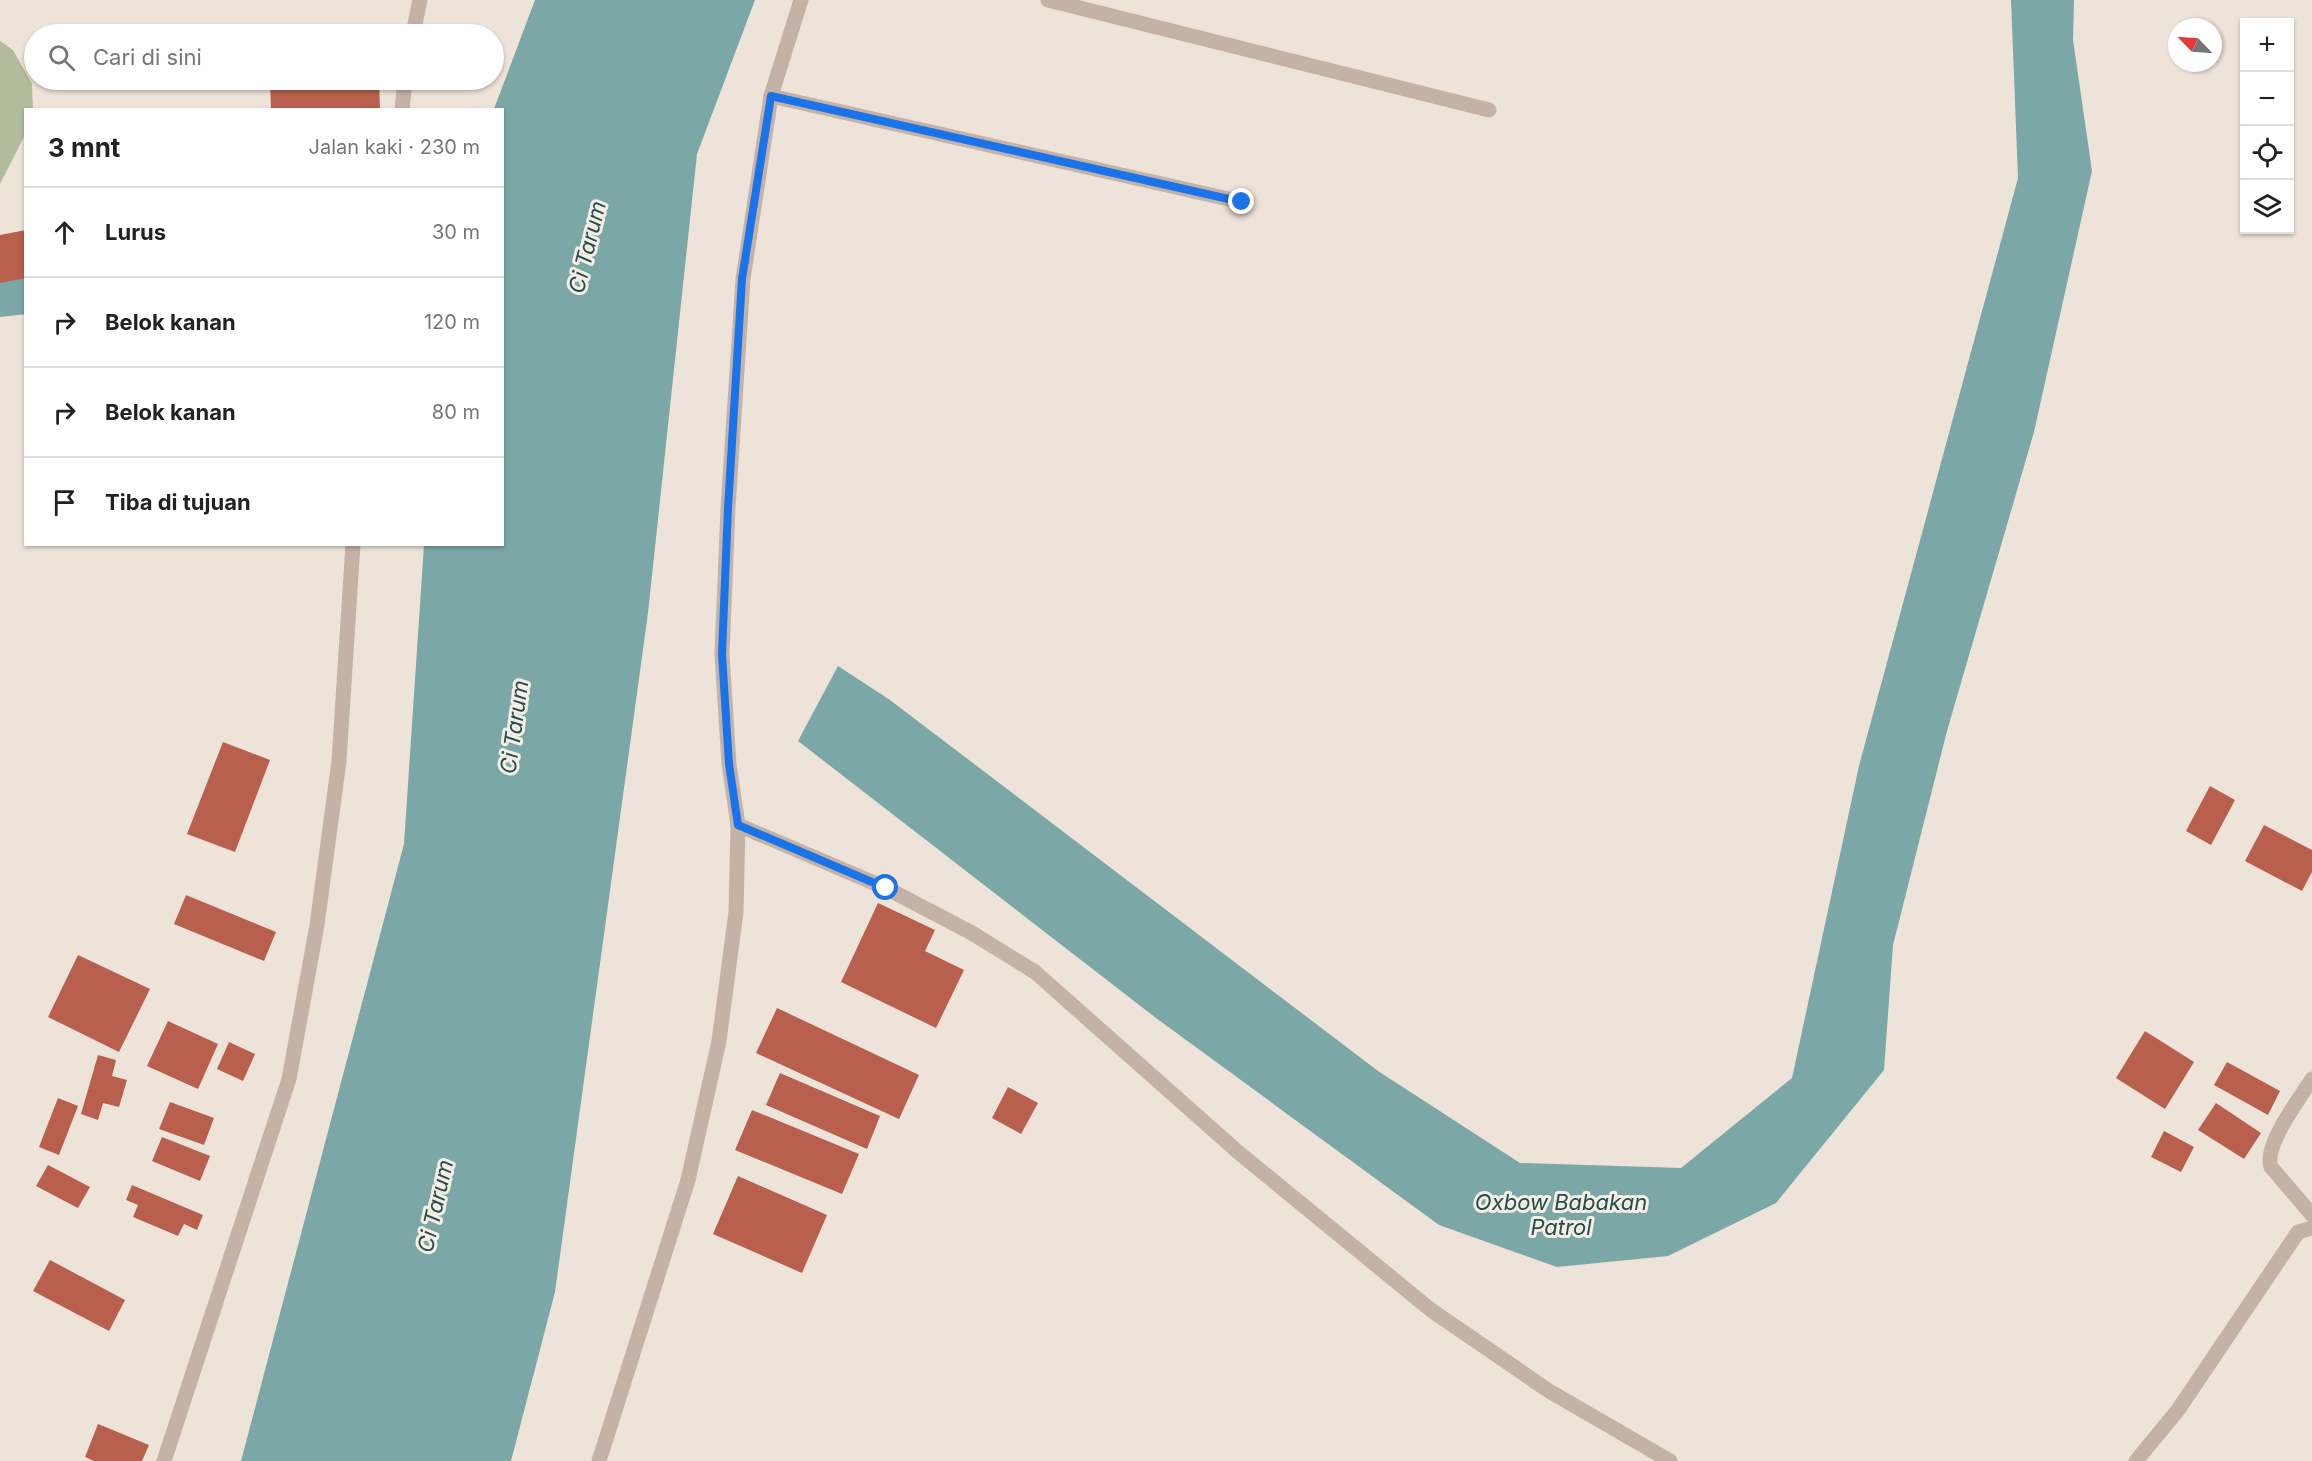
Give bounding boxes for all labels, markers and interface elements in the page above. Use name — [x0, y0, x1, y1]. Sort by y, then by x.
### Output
north arrow — [2168, 18, 2222, 72]
map controls — [2240, 18, 2294, 234]
button: + — [2240, 18, 2294, 72]
search box — [24, 24, 504, 90]
icon: search — [45, 41, 78, 74]
text: Cari di sini — [93, 44, 202, 70]
button: − — [2240, 72, 2294, 126]
button: locate — [2240, 126, 2294, 180]
text: 3 mnt — [48, 132, 120, 163]
text: Jalan kaki · 230 m — [308, 135, 480, 159]
button: layers — [2240, 180, 2294, 234]
route end — [1228, 188, 1254, 214]
water label: Ci Tarum — [563, 198, 611, 296]
icon: ahead — [48, 216, 81, 249]
text: Lurus — [105, 219, 166, 245]
text: 30 m — [432, 220, 480, 244]
icon: right — [48, 306, 81, 339]
text: Belok kanan — [105, 309, 236, 335]
text: 120 m — [424, 310, 480, 334]
icon: right — [48, 396, 81, 429]
text: Belok kanan — [105, 399, 236, 425]
text: 80 m — [432, 400, 480, 424]
icon: arrive — [48, 486, 81, 519]
text: Tiba di tujuan — [105, 489, 251, 515]
water label: Ci Tarum — [495, 679, 533, 775]
route start — [872, 874, 898, 900]
water label: Ci Tarum — [412, 1157, 458, 1255]
water label: Oxbow Babakan Patrol — [1475, 1189, 1647, 1240]

